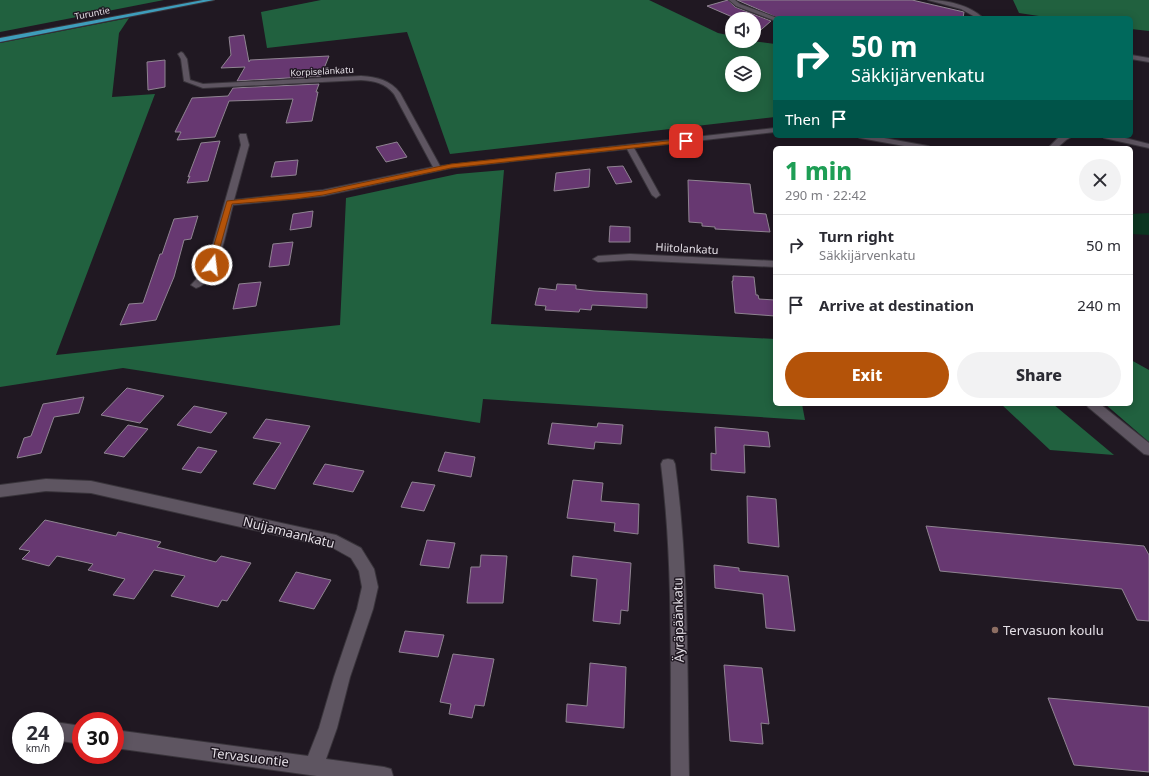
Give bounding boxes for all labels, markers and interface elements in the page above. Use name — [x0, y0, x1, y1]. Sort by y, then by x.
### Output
street label: Turuntie — [73, 3, 111, 23]
map controls — [725, 12, 761, 92]
button: sound — [725, 12, 761, 48]
text: 50 m — [851, 27, 918, 65]
icon: right — [785, 32, 837, 84]
button: layers — [725, 56, 761, 92]
street label: Korpiselänkatu — [290, 63, 354, 79]
text: Säkkijärvenkatu — [851, 63, 985, 87]
icon: arrive — [828, 108, 850, 130]
text: Then — [785, 109, 820, 129]
pin — [669, 124, 703, 158]
icon: arrive — [675, 130, 697, 152]
text: 1 min — [785, 154, 852, 187]
button: close — [1079, 159, 1121, 201]
text: 290 m · 22:42 — [785, 186, 866, 204]
text: Turn right — [819, 226, 894, 246]
icon: right — [785, 234, 807, 256]
text: 50 m — [1086, 235, 1121, 255]
street label: Hiitolankatu — [655, 239, 719, 257]
position arrow — [191, 244, 233, 286]
text: Säkkijärvenkatu — [819, 246, 916, 264]
icon: arrive — [785, 294, 807, 316]
text: Arrive at destination — [819, 295, 974, 315]
text: 240 m — [1077, 295, 1121, 315]
button: Exit — [785, 352, 949, 398]
button: Share — [957, 352, 1121, 398]
street label: Nuijamaankatu — [241, 512, 337, 552]
street label: Äyräpäänkatu — [668, 577, 688, 663]
place label: Tervasuon koulu — [1003, 621, 1104, 639]
marker: Tervasuon koulu — [990, 625, 1000, 635]
speed limit sign: 30 — [72, 712, 124, 764]
text: 24 — [27, 719, 49, 746]
text: km/h — [26, 741, 50, 755]
street label: Tervasuontie — [210, 743, 290, 771]

